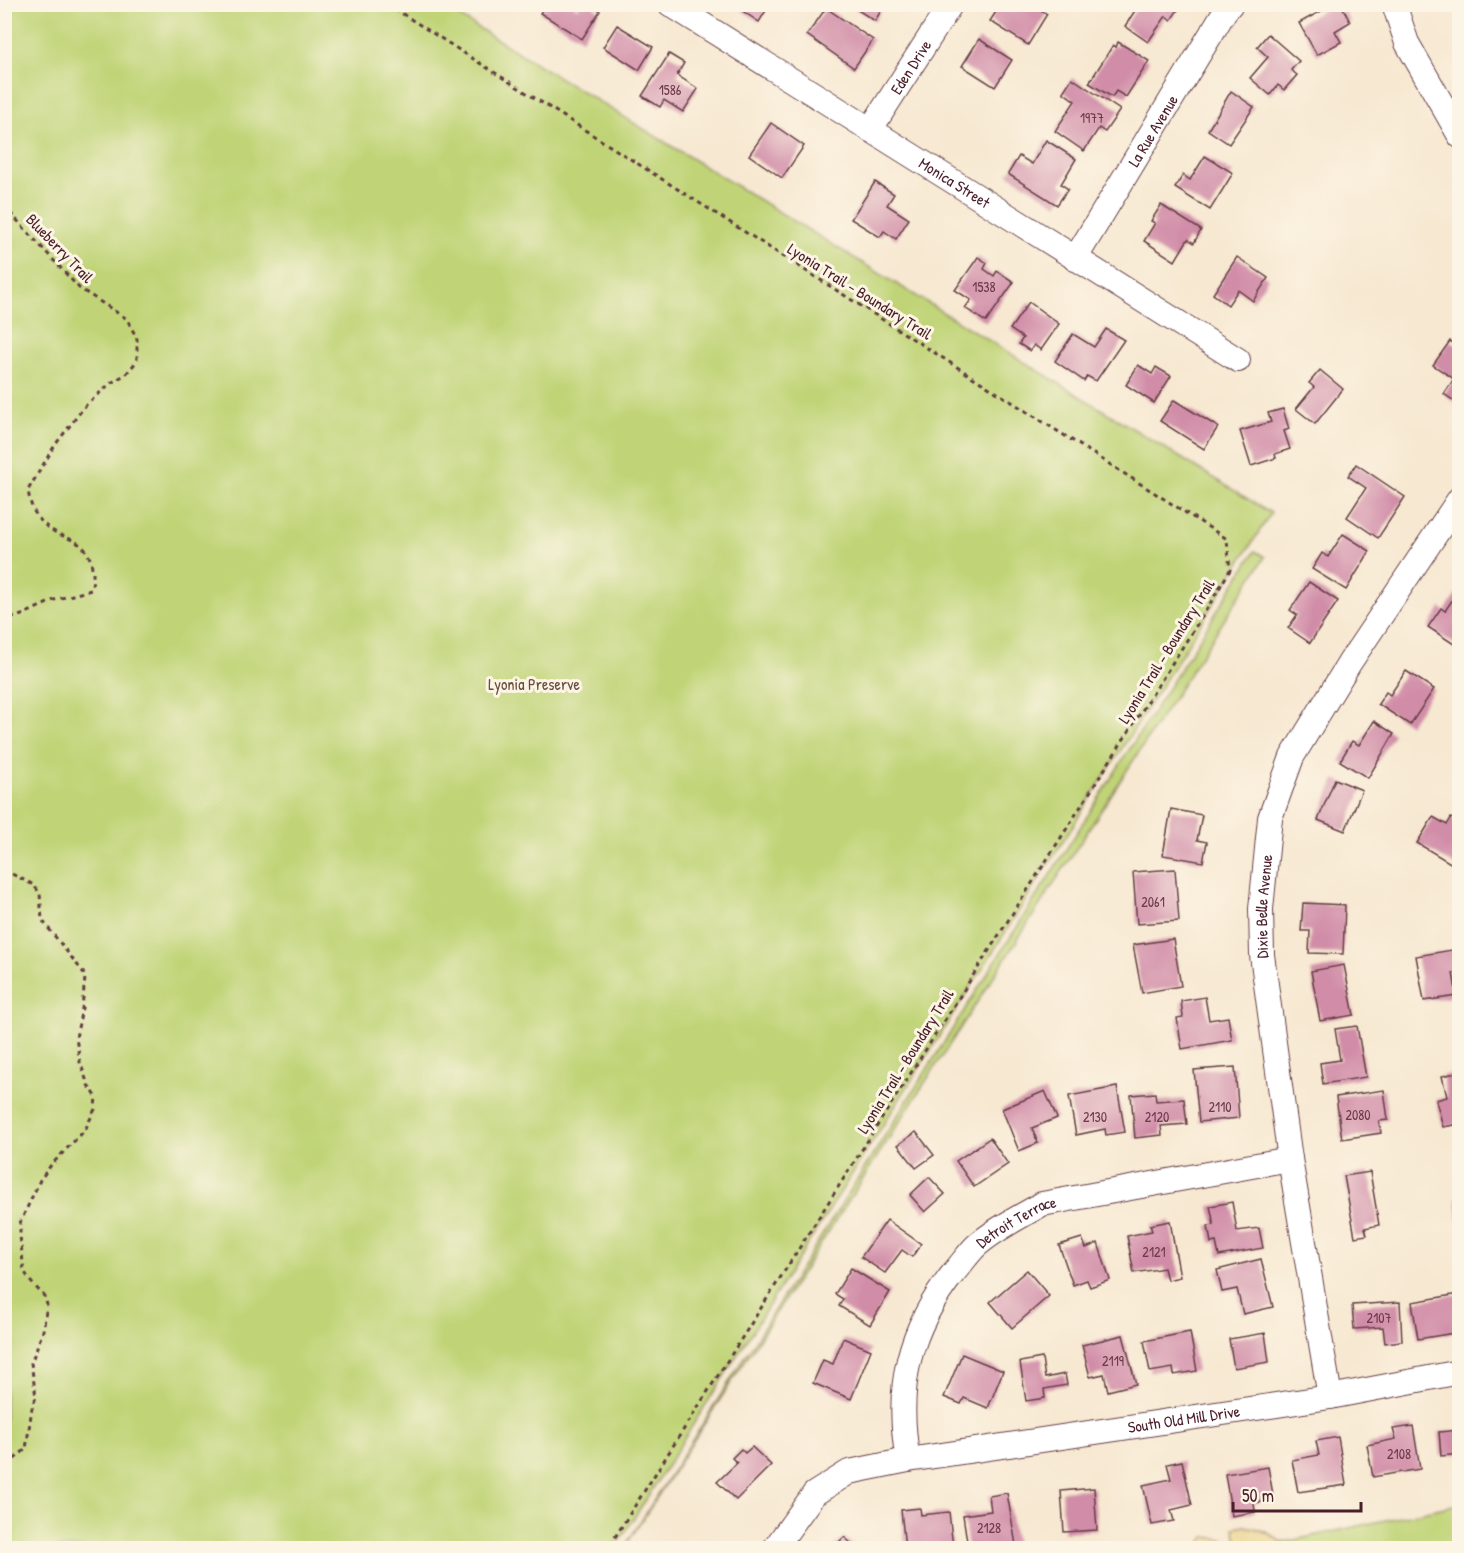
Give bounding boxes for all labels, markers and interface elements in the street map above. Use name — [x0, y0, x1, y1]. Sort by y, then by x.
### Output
street label: Eden Drive — [885, 35, 937, 98]
house number: 1586 — [659, 80, 682, 99]
street label: La Rue Avenue — [1122, 90, 1183, 171]
house number: 1977 — [1080, 108, 1104, 127]
street label: Monica Street — [915, 152, 995, 213]
street label: Blueberry Trail — [21, 208, 99, 288]
street label: Lyonia Trail - Boundary Trail — [784, 238, 937, 345]
house number: 1538 — [972, 277, 996, 296]
street label: Lyonia Trail - Boundary Trail — [1113, 574, 1220, 727]
park label: Lyonia Preserve — [488, 673, 580, 695]
street label: Dixie Belle Avenue — [1250, 853, 1277, 959]
house number: 2061 — [1141, 892, 1165, 911]
street label: Lyonia Trail - Boundary Trail — [852, 984, 959, 1137]
house number: 2110 — [1209, 1097, 1232, 1116]
house number: 2080 — [1345, 1105, 1371, 1124]
house number: 2130 — [1083, 1107, 1107, 1126]
house number: 2120 — [1145, 1107, 1169, 1126]
street label: Detroit Terrace — [971, 1191, 1059, 1253]
house number: 2121 — [1142, 1242, 1166, 1261]
house number: 2107 — [1367, 1308, 1391, 1327]
house number: 2119 — [1102, 1351, 1124, 1370]
street label: South Old Mill Drive — [1126, 1400, 1242, 1438]
house number: 2108 — [1387, 1444, 1411, 1463]
scale bar — [1233, 1475, 1360, 1513]
text: 50 m — [1242, 1483, 1274, 1508]
house number: 2128 — [977, 1518, 1001, 1537]

